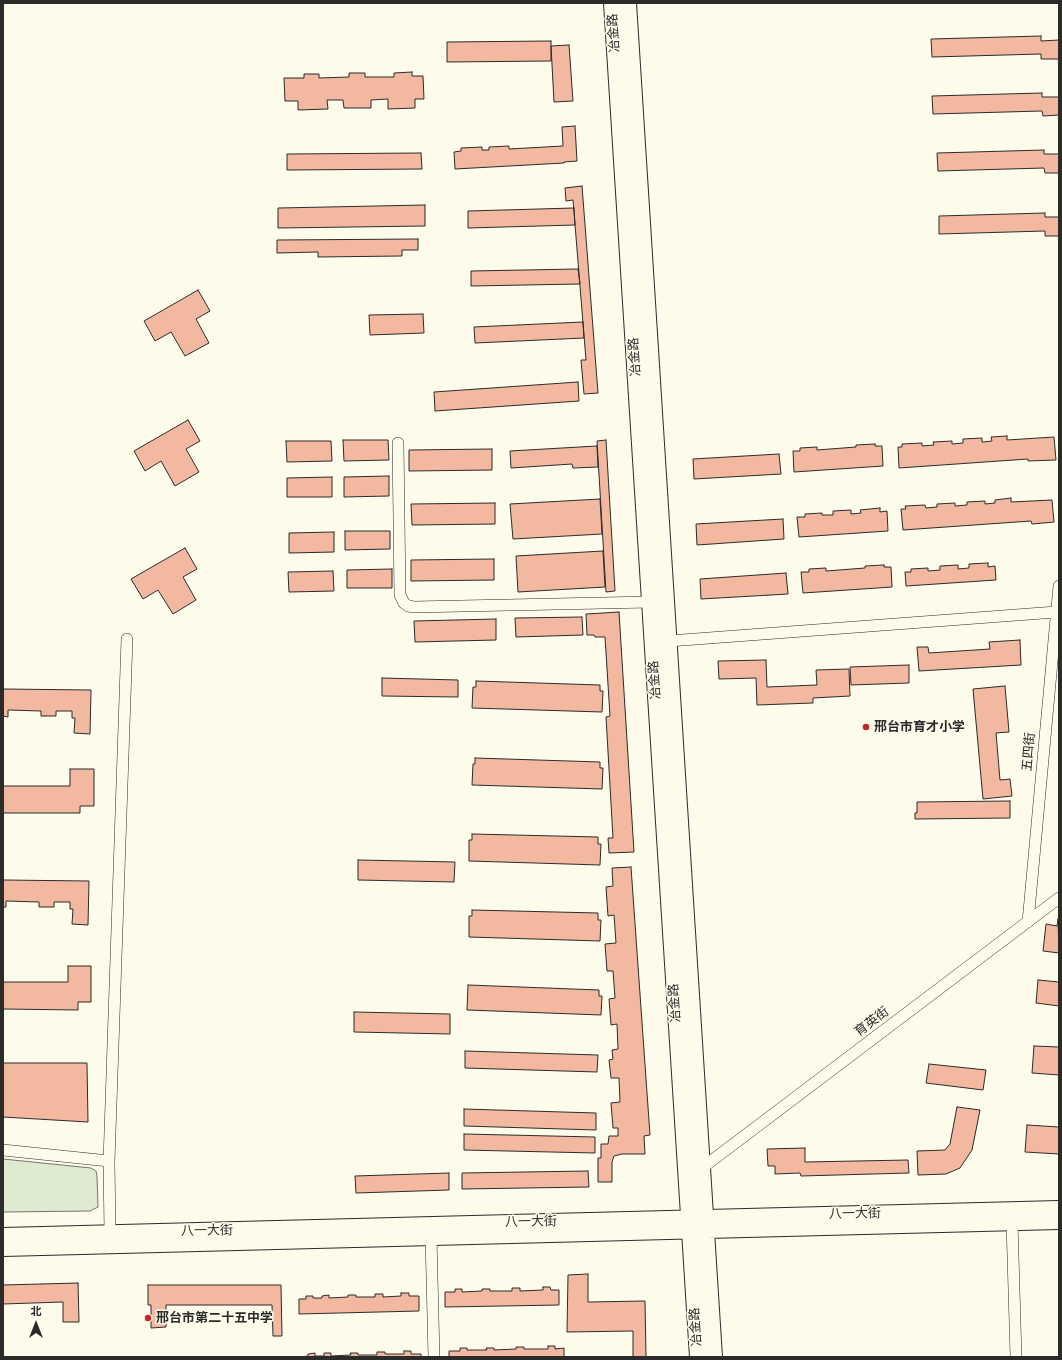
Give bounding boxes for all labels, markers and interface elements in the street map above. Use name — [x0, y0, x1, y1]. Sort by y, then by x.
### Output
street label: 冶金路 — [605, 13, 623, 53]
street label: 冶金路 — [626, 337, 644, 377]
street label: 冶金路 — [646, 660, 664, 700]
place label: 邢台市育才小学 — [874, 719, 965, 735]
marker: 邢台市育才小学 — [861, 722, 871, 732]
street label: 五四街 — [1020, 732, 1038, 772]
street label: 冶金路 — [666, 983, 684, 1023]
street label: 育英街 — [852, 1004, 892, 1040]
street label: 八一大街 — [829, 1206, 881, 1222]
street label: 八一大街 — [505, 1214, 557, 1230]
street label: 八一大街 — [181, 1223, 233, 1239]
north arrow — [16, 1304, 56, 1344]
text: 北 — [31, 1305, 42, 1318]
street label: 冶金路 — [687, 1307, 705, 1347]
place label: 邢台市第二十五中学 — [156, 1310, 273, 1326]
marker: 邢台市第二十五中学 — [143, 1313, 153, 1323]

